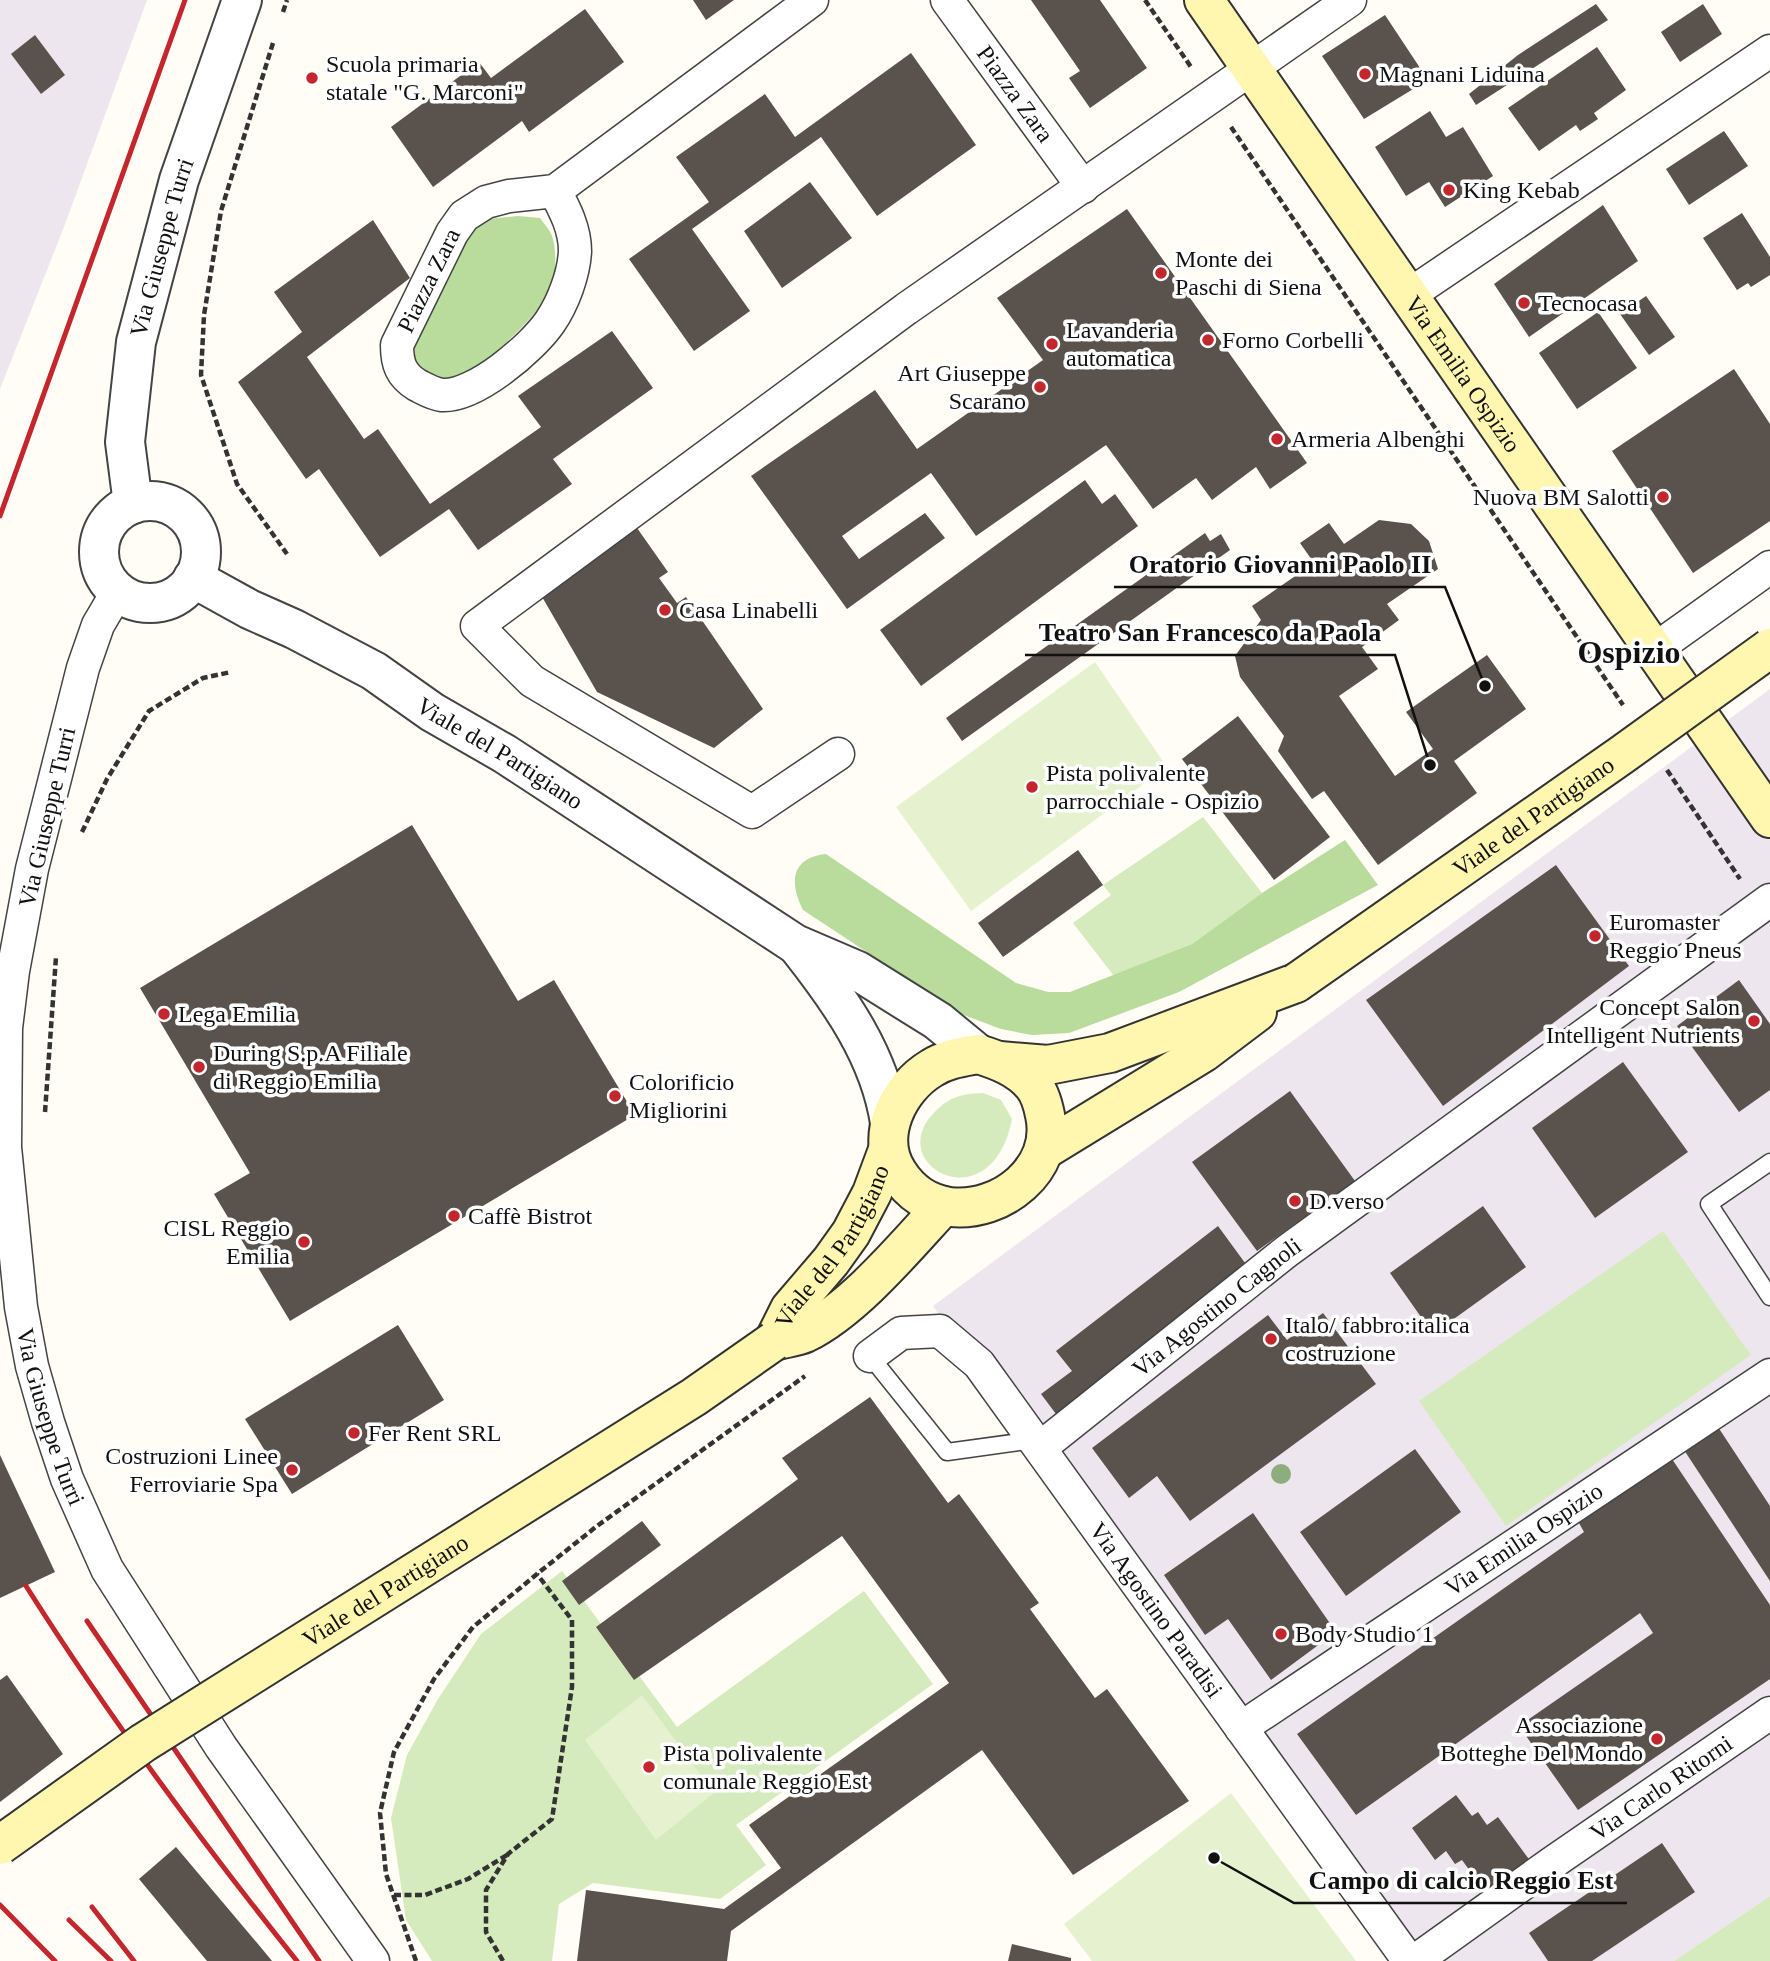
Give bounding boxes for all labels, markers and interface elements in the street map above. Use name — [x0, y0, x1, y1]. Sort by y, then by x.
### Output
street label: Piazza Zara — [972, 41, 1059, 147]
place label: Scuola primaria statale "G. Marconi" — [326, 51, 524, 105]
place label: Magnani Liduina — [1379, 61, 1545, 87]
marker: Magnani Liduina — [1357, 66, 1373, 82]
marker: Scuola primaria statale "G. Marconi" — [304, 70, 320, 86]
street label: Via Giuseppe Turri — [125, 154, 199, 340]
place label: King Kebab — [1463, 177, 1580, 203]
marker: King Kebab — [1441, 182, 1457, 198]
street label: Piazza Zara — [392, 224, 465, 337]
place label: Monte dei Paschi di Siena — [1175, 246, 1322, 300]
marker: Monte dei Paschi di Siena — [1153, 265, 1169, 281]
place label: Tecnocasa — [1538, 290, 1638, 316]
street label: Via Emilia Ospizio — [1400, 291, 1526, 457]
marker: Tecnocasa — [1516, 295, 1532, 311]
place label: Lavanderia automatica — [1066, 317, 1174, 371]
place label: Forno Corbelli — [1222, 327, 1364, 353]
marker: Forno Corbelli — [1200, 332, 1216, 348]
marker: Lavanderia automatica — [1044, 336, 1060, 352]
place label: Art Giuseppe Scarano — [897, 360, 1026, 414]
marker: Art Giuseppe Scarano — [1032, 379, 1048, 395]
place label: Armeria Albenghi — [1291, 426, 1465, 452]
marker: Armeria Albenghi — [1269, 431, 1285, 447]
place label: Nuova BM Salotti — [1473, 484, 1649, 510]
marker: Nuova BM Salotti — [1655, 489, 1671, 505]
callout: Oratorio Giovanni Paolo II — [1114, 540, 1445, 587]
text: Oratorio Giovanni Paolo II — [1129, 550, 1431, 579]
place label: Casa Linabelli — [679, 597, 819, 623]
marker: Casa Linabelli — [657, 602, 673, 618]
callout: Teatro San Francesco da Paola — [1025, 608, 1395, 655]
text: Teatro San Francesco da Paola — [1039, 618, 1381, 647]
district label: Ospizio — [1577, 634, 1681, 670]
street label: Viale del Partigiano — [411, 692, 588, 814]
street label: Via Giuseppe Turri — [14, 724, 80, 910]
street label: Viale del Partigiano — [1448, 751, 1619, 882]
place label: Pista polivalente parrocchiale - Ospizio — [1046, 760, 1259, 814]
marker: Pista polivalente parrocchiale - Ospizio — [1024, 779, 1040, 795]
place label: Euromaster Reggio Pneus — [1609, 909, 1742, 963]
marker: Euromaster Reggio Pneus — [1587, 928, 1603, 944]
place label: Concept Salon Intelligent Nutrients — [1546, 994, 1740, 1048]
place label: Lega Emilia — [178, 1001, 296, 1027]
marker: Lega Emilia — [156, 1006, 172, 1022]
marker: Concept Salon Intelligent Nutrients — [1746, 1013, 1762, 1029]
place label: During S.p.A Filiale di Reggio Emilia — [213, 1040, 408, 1094]
marker: During S.p.A Filiale di Reggio Emilia — [191, 1059, 207, 1075]
place label: Colorificio Migliorini — [629, 1069, 734, 1123]
marker: Colorificio Migliorini — [607, 1088, 623, 1104]
street label: Viale del Partigiano — [770, 1161, 894, 1332]
place label: D.verso — [1309, 1188, 1384, 1214]
marker: D.verso — [1287, 1193, 1303, 1209]
place label: Caffè Bistrot — [468, 1203, 593, 1229]
marker: Caffè Bistrot — [446, 1208, 462, 1224]
place label: CISL Reggio Emilia — [164, 1215, 290, 1269]
street label: Via Agostino Cagnoli — [1127, 1232, 1306, 1382]
marker: CISL Reggio Emilia — [296, 1234, 312, 1250]
place label: Italo/ fabbro:italica costruzione — [1285, 1312, 1470, 1366]
street label: Via Giuseppe Turri — [12, 1326, 90, 1510]
marker: Italo/ fabbro:italica costruzione — [1263, 1331, 1279, 1347]
place label: Fer Rent SRL — [368, 1420, 501, 1446]
marker: Fer Rent SRL — [346, 1425, 362, 1441]
place label: Costruzioni Linee Ferroviarie Spa — [105, 1443, 278, 1497]
marker: Costruzioni Linee Ferroviarie Spa — [284, 1462, 300, 1478]
street label: Via Emilia Ospizio — [1440, 1477, 1608, 1601]
street label: Via Agostino Paradisi — [1085, 1518, 1228, 1703]
street label: Viale del Partigiano — [298, 1529, 473, 1652]
place label: Body Studio 1 — [1295, 1621, 1434, 1647]
marker: Body Studio 1 — [1273, 1626, 1289, 1642]
place label: Associazione Botteghe Del Mondo — [1440, 1712, 1643, 1766]
street label: Via Carlo Ritorni — [1585, 1730, 1737, 1846]
marker: Associazione Botteghe Del Mondo — [1649, 1731, 1665, 1747]
place label: Pista polivalente comunale Reggio Est — [663, 1740, 869, 1794]
marker: Pista polivalente comunale Reggio Est — [641, 1759, 657, 1775]
callout: Campo di calcio Reggio Est — [1294, 1856, 1627, 1903]
text: Campo di calcio Reggio Est — [1309, 1866, 1614, 1895]

